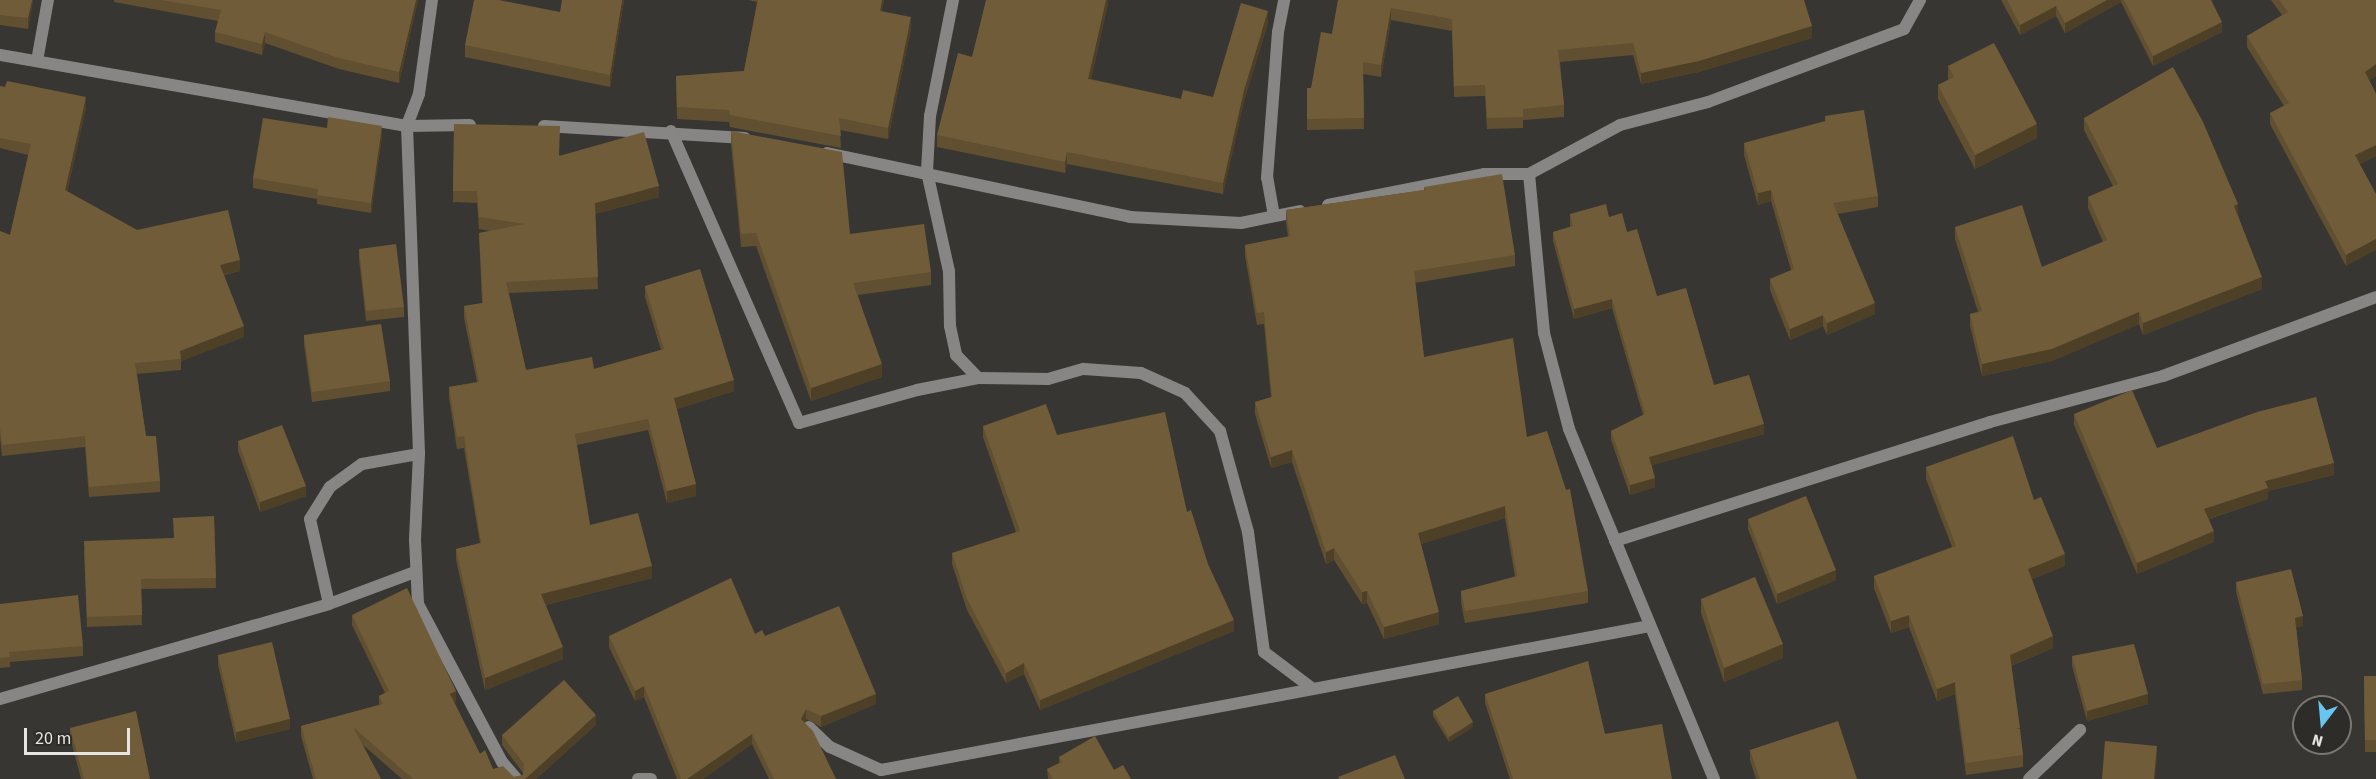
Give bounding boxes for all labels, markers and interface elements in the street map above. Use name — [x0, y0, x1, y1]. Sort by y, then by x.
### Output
north arrow — [2292, 695, 2352, 755]
scale bar — [27, 716, 134, 754]
text: 20 m — [35, 726, 71, 751]
text: N — [2309, 728, 2326, 752]

